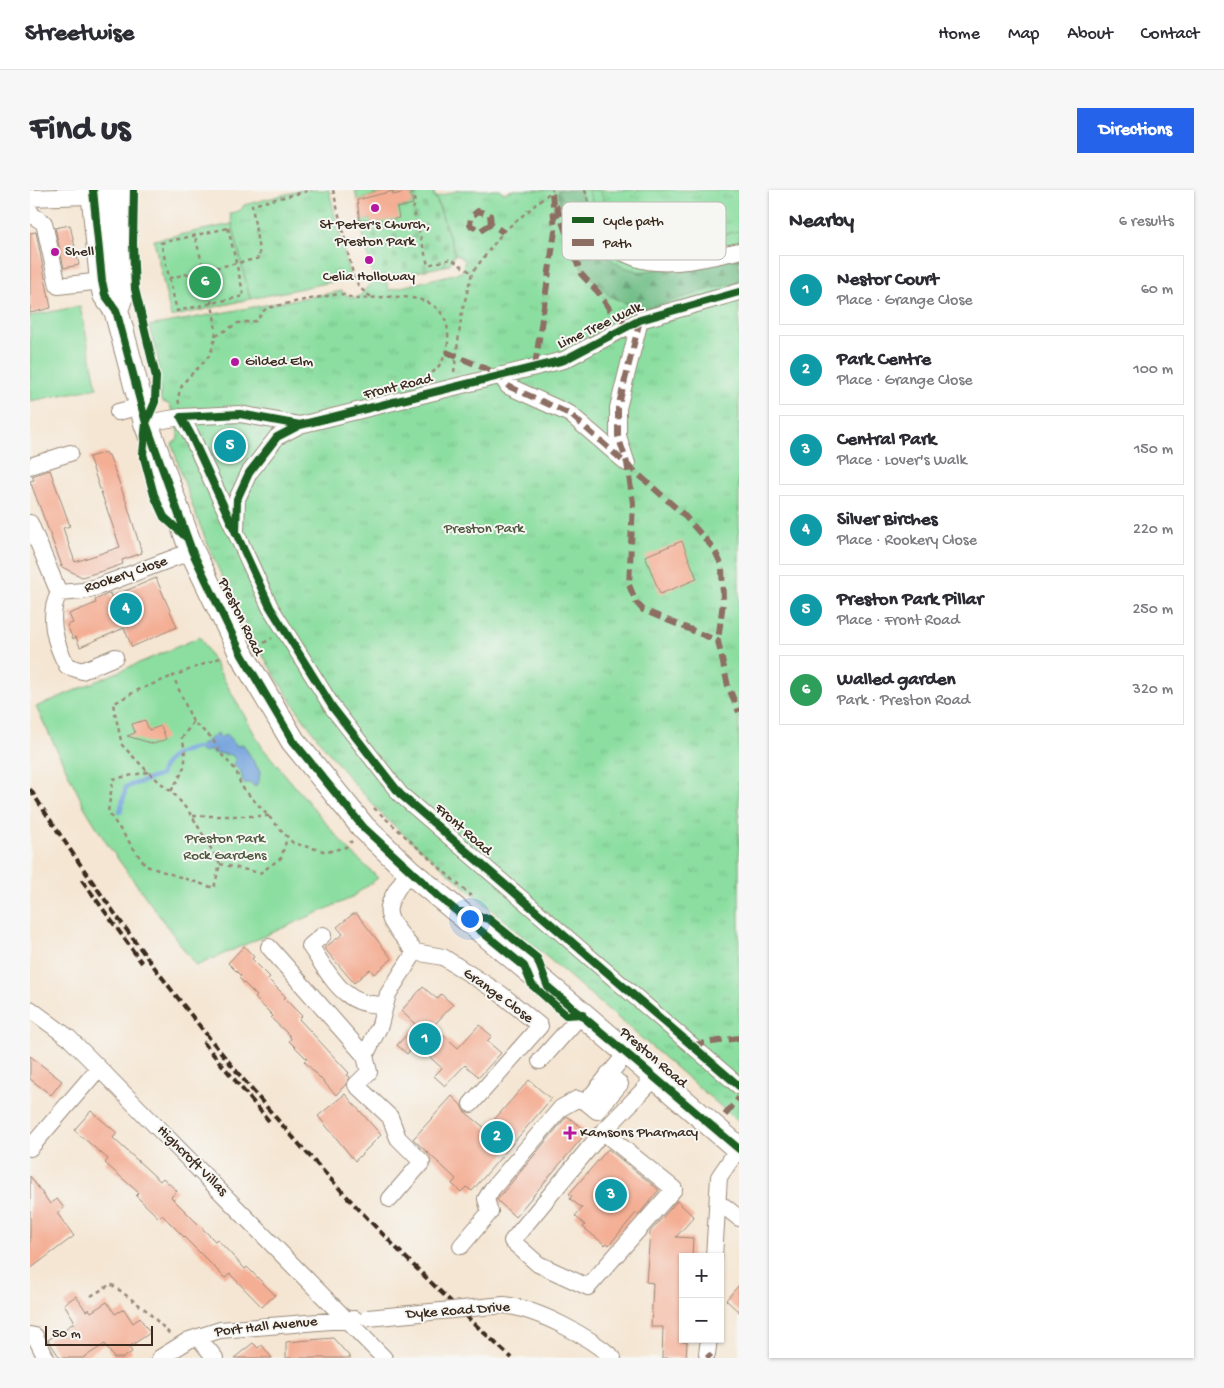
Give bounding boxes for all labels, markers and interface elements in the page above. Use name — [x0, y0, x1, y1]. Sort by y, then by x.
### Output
text: Streetwise — [25, 20, 134, 49]
text: Home — [938, 24, 980, 45]
text: Map — [1008, 24, 1039, 45]
text: About — [1067, 24, 1113, 45]
text: Contact — [1141, 24, 1199, 45]
button: Directions — [1077, 108, 1194, 153]
text: Find us — [30, 110, 130, 151]
marker: St Peter's Church, Preston Park — [369, 202, 381, 214]
legend — [562, 202, 726, 260]
text: Nearby — [789, 210, 854, 235]
text: 6 results — [1119, 213, 1174, 232]
text: Cycle path — [603, 214, 664, 231]
place label: St Peter's Church, Preston Park — [319, 216, 431, 251]
text: Path — [602, 236, 632, 253]
place label: Shell — [65, 243, 94, 261]
marker: Shell — [49, 246, 61, 258]
marker: Celia Holloway — [363, 254, 375, 266]
pin: 6 — [189, 263, 221, 301]
place label: Celia Holloway — [323, 268, 416, 286]
text: Nestor Court — [837, 269, 939, 292]
text: 1 — [803, 281, 809, 300]
text: 60 m — [1141, 281, 1173, 300]
text: Place · Grange Close — [837, 292, 973, 311]
street label: Lime Tree Walk — [555, 298, 647, 354]
text: Park Centre — [837, 349, 931, 372]
place label: Gilded Elm — [245, 353, 314, 371]
marker: Gilded Elm — [229, 356, 241, 368]
text: 2 — [802, 361, 810, 380]
text: 100 m — [1133, 361, 1173, 380]
street label: Front Road — [361, 369, 435, 404]
text: Place · Grange Close — [837, 372, 973, 391]
pin: 5 — [214, 427, 246, 465]
text: Central Park — [837, 429, 936, 452]
text: 3 — [802, 441, 810, 460]
text: 150 m — [1134, 441, 1173, 460]
text: Place · Lover's Walk — [837, 452, 967, 471]
text: Silver Birches — [837, 509, 938, 532]
park label: Preston Park — [443, 520, 525, 538]
text: 4 — [802, 521, 810, 540]
text: 220 m — [1133, 521, 1173, 540]
text: Place · Rookery Close — [837, 532, 977, 551]
street label: Rookery Close — [82, 552, 170, 598]
street label: Preston Road — [213, 574, 267, 660]
text: Preston Park Pillar — [837, 589, 983, 612]
pin: 4 — [110, 590, 142, 628]
text: 5 — [802, 601, 810, 620]
text: 250 m — [1133, 601, 1173, 620]
text: Place · Front Road — [837, 612, 960, 631]
text: Walled garden — [837, 669, 956, 692]
text: 6 — [802, 681, 810, 700]
text: 320 m — [1133, 681, 1173, 700]
text: Park · Preston Road — [837, 692, 970, 711]
street label: Front Road — [430, 799, 496, 861]
park label: Preston Park Rock Gardens — [183, 830, 267, 865]
your location — [457, 906, 483, 932]
street label: Grange Close — [459, 964, 537, 1028]
pin: 1 — [409, 1020, 441, 1058]
street label: Preston Road — [615, 1023, 692, 1093]
pin: 2 — [481, 1118, 513, 1156]
street label: Highcroft Villas — [153, 1122, 232, 1201]
place label: Kamsons Pharmacy — [580, 1124, 699, 1142]
marker: Kamsons Pharmacy — [564, 1127, 576, 1139]
pin: 3 — [595, 1176, 627, 1214]
map controls — [679, 1253, 724, 1343]
button: + — [679, 1253, 724, 1298]
street label: Dyke Road Drive — [404, 1298, 511, 1324]
button: − — [679, 1298, 724, 1343]
street label: Port Hall Avenue — [213, 1313, 319, 1341]
scale bar — [45, 1323, 152, 1346]
text: 50 m — [52, 1326, 81, 1343]

